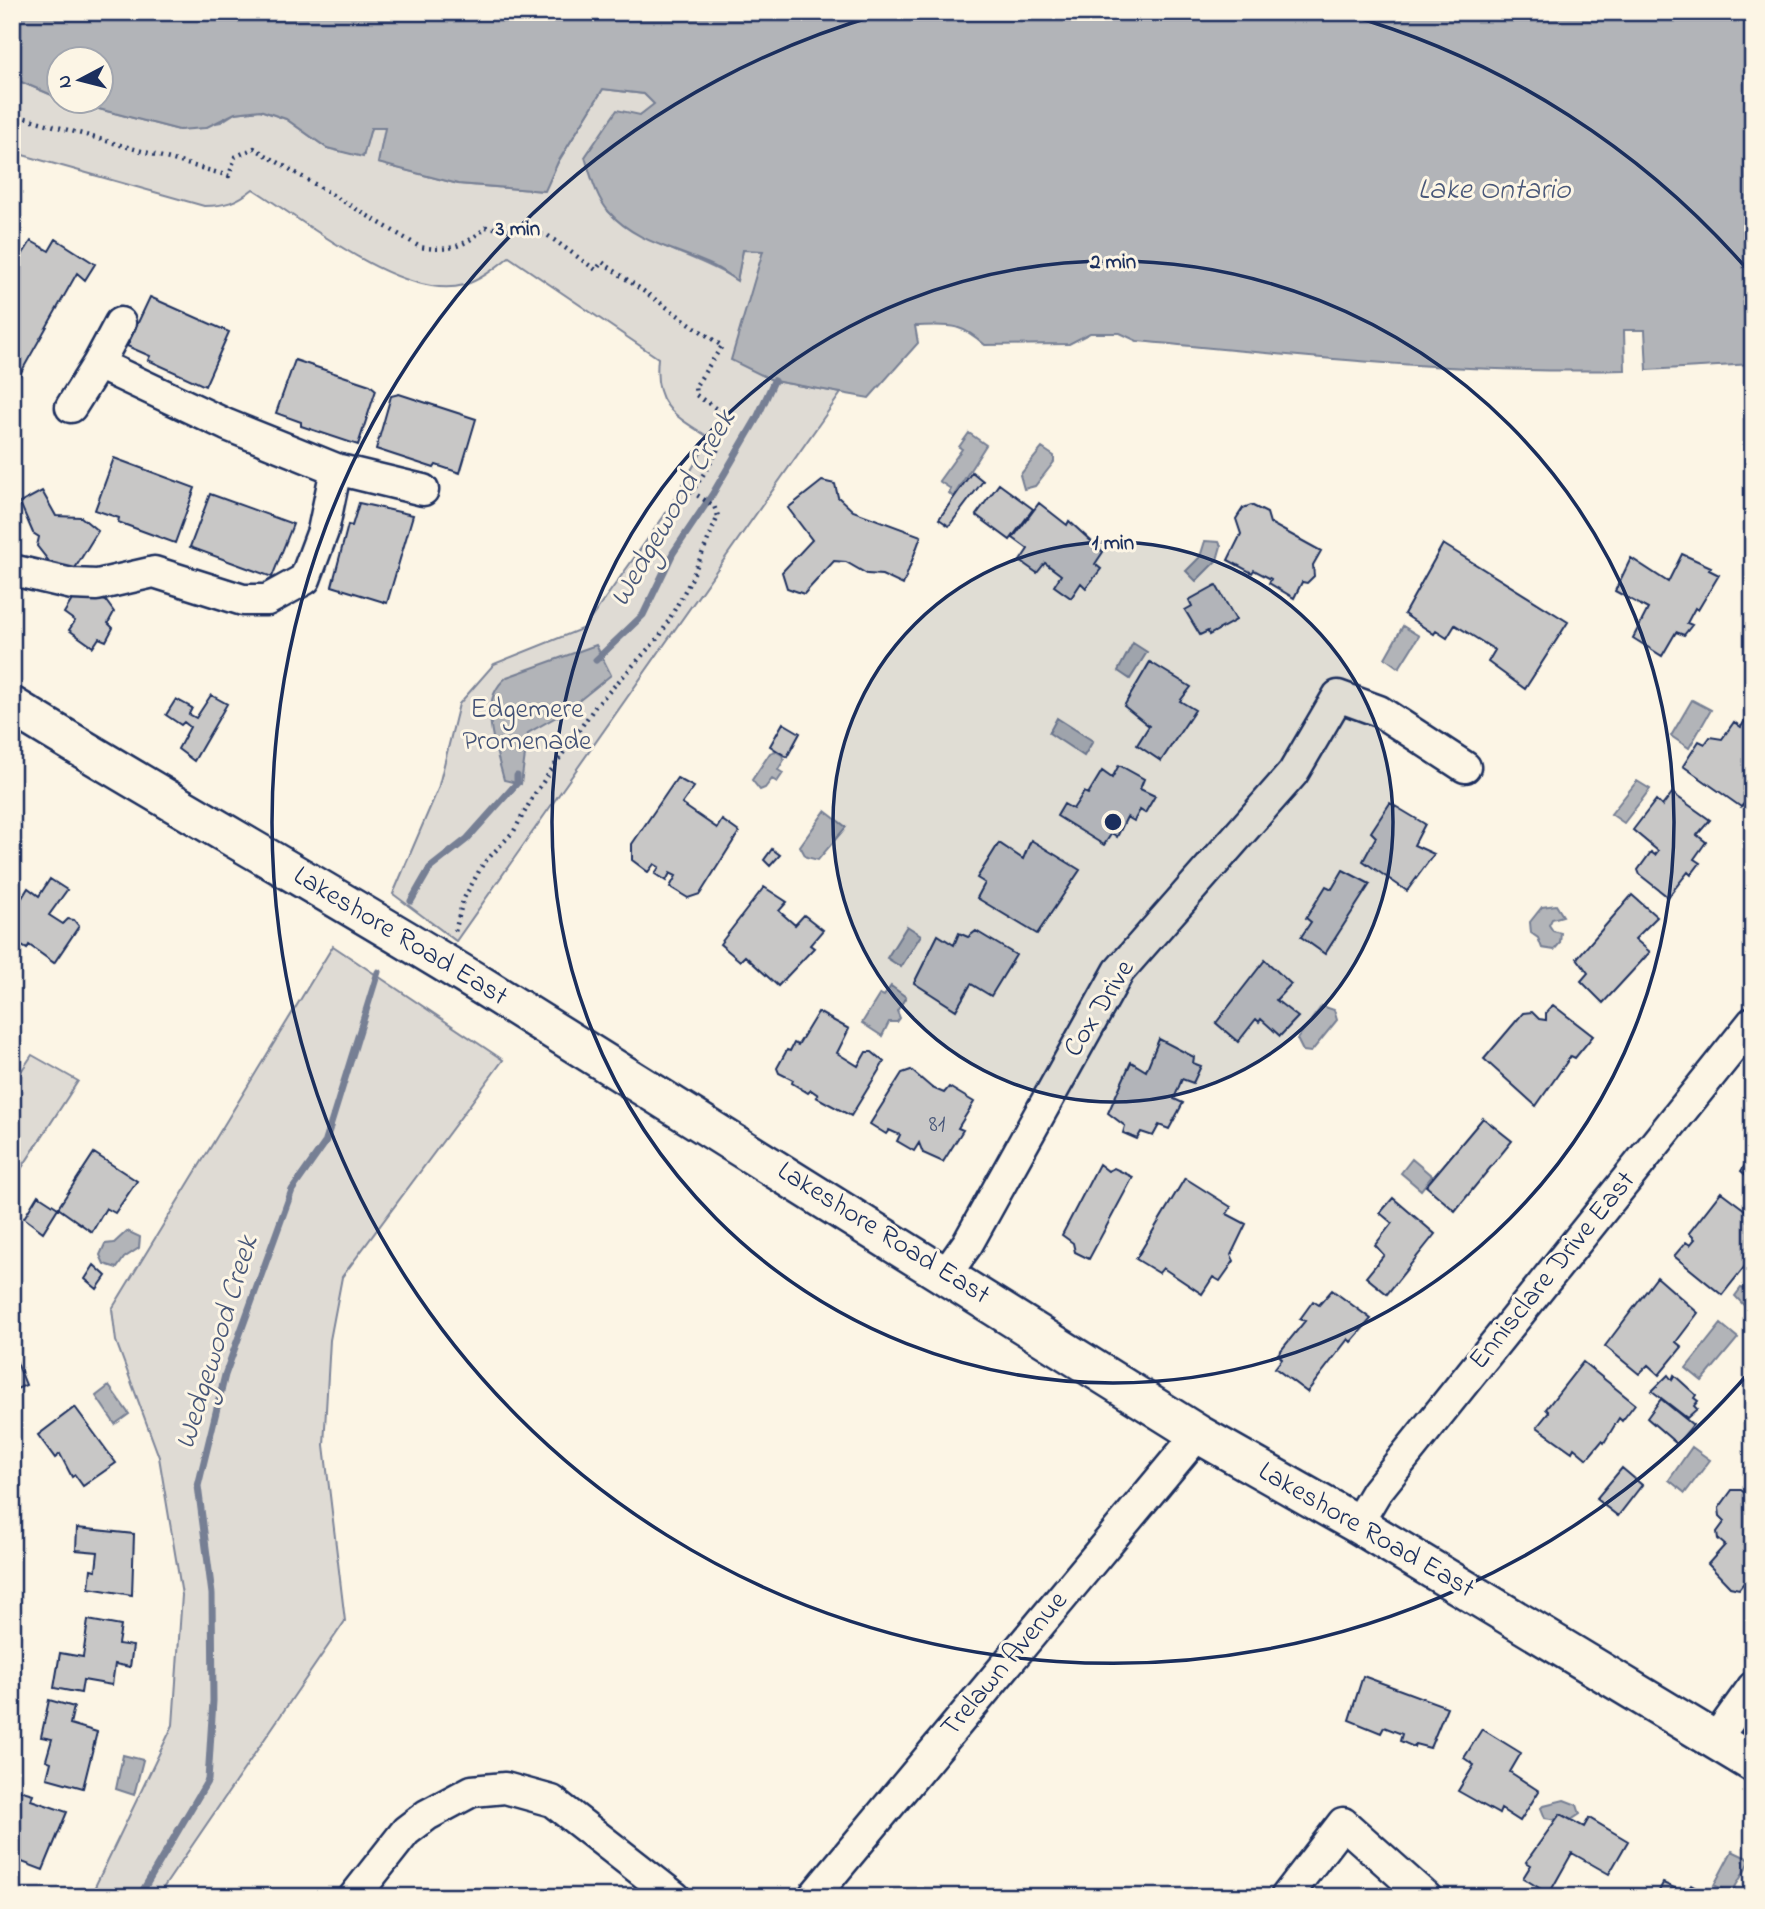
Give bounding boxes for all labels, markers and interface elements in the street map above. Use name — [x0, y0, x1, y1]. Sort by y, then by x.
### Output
north arrow — [46, 46, 116, 116]
text: N — [51, 74, 80, 90]
water label: Lake Ontario — [1418, 169, 1572, 213]
text: 3 min — [495, 215, 540, 245]
text: 2 min — [1089, 248, 1136, 278]
water label: Wedgewood Creek — [600, 401, 749, 616]
text: 1 min — [1092, 529, 1134, 559]
park label: Edgemere Promenade — [462, 690, 592, 763]
centre of rings — [1101, 810, 1125, 834]
street label: Lakeshore Road East — [285, 857, 515, 1017]
street label: Cox Drive — [1054, 952, 1146, 1066]
house number: 81 — [929, 1108, 946, 1143]
street label: Lakeshore Road East — [769, 1152, 997, 1316]
street label: Ennisclare Drive East — [1460, 1163, 1646, 1379]
water label: Wedgewood Creek — [165, 1229, 272, 1455]
street label: Lakeshore Road East — [1250, 1452, 1482, 1610]
street label: Trelawn Avenue — [931, 1583, 1079, 1747]

